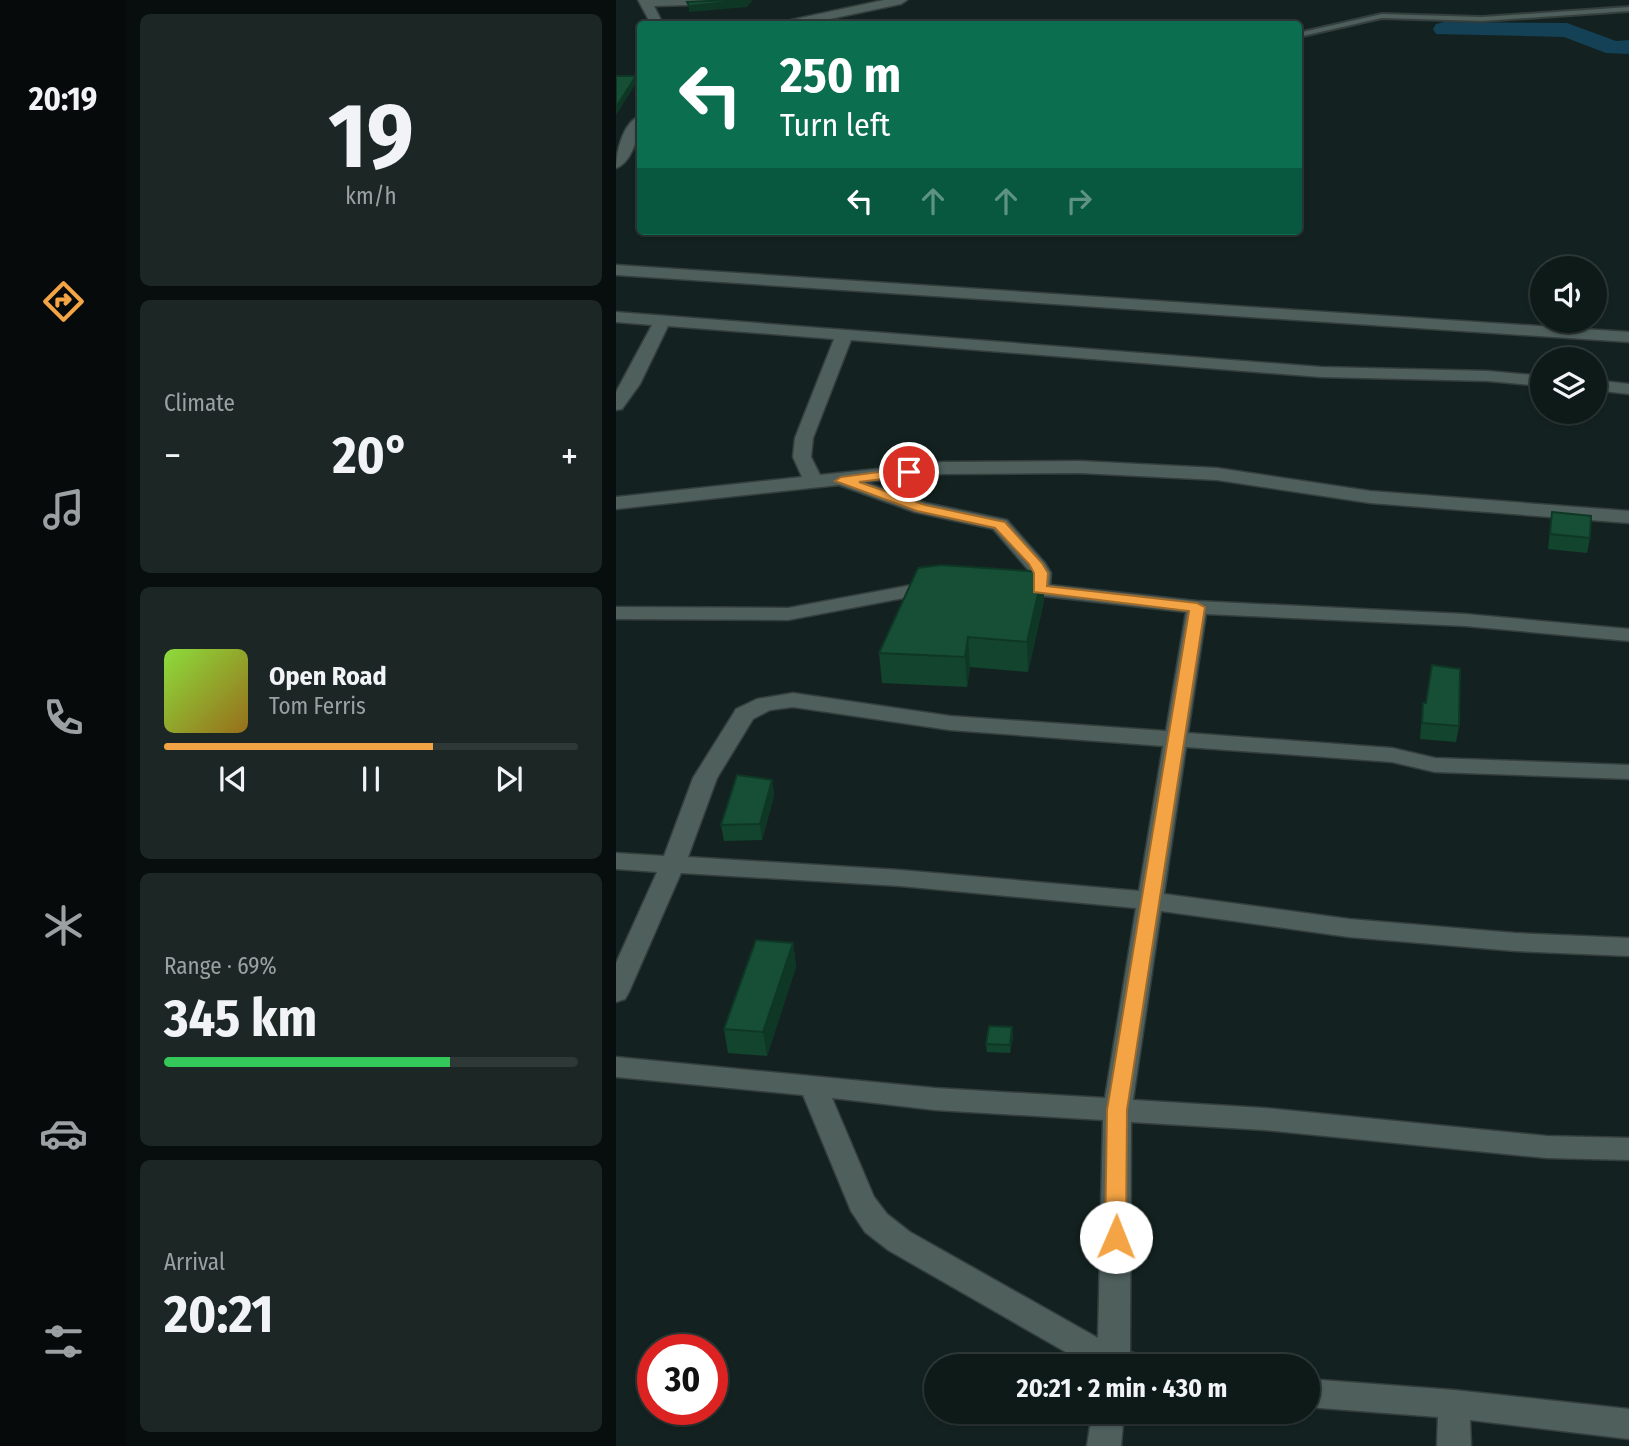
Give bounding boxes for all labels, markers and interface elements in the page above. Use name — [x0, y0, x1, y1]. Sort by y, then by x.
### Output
text: 250 m — [780, 46, 901, 105]
icon: left — [665, 49, 756, 140]
text: 20:19 — [29, 80, 97, 118]
text: 19 — [328, 82, 414, 191]
text: Turn left — [780, 106, 890, 144]
text: km/h — [345, 182, 397, 210]
icon: left — [841, 182, 879, 220]
icon: ahead — [914, 182, 952, 220]
icon: ahead — [987, 182, 1025, 220]
icon: right — [1060, 182, 1098, 220]
map controls — [1530, 256, 1607, 424]
button: sound — [1530, 256, 1607, 333]
icon: directions — [39, 277, 88, 326]
button: layers — [1530, 347, 1607, 424]
text: Climate — [164, 389, 235, 417]
text: 20° — [333, 424, 409, 487]
text: − — [164, 433, 181, 479]
text: + — [561, 433, 578, 479]
pin — [879, 442, 939, 502]
icon: arrive — [890, 453, 928, 491]
icon: music — [39, 485, 88, 534]
text: Open Road — [269, 661, 387, 692]
text: Tom Ferris — [269, 692, 366, 720]
icon: phone — [39, 693, 88, 742]
icon: previous — [214, 760, 252, 798]
icon: pause — [352, 760, 390, 798]
icon: next — [490, 760, 528, 798]
icon: climate — [39, 901, 88, 950]
text: Range · 69% — [164, 952, 277, 980]
text: 345 km — [164, 987, 317, 1050]
icon: car — [39, 1109, 88, 1158]
position arrow — [1079, 1200, 1153, 1274]
text: Arrival — [164, 1248, 225, 1276]
text: 20:21 — [164, 1283, 274, 1346]
icon: filters — [39, 1317, 88, 1366]
speed limit sign: 30 — [637, 1334, 728, 1425]
text: 20:21 · 2 min · 430 m — [1017, 1373, 1227, 1404]

